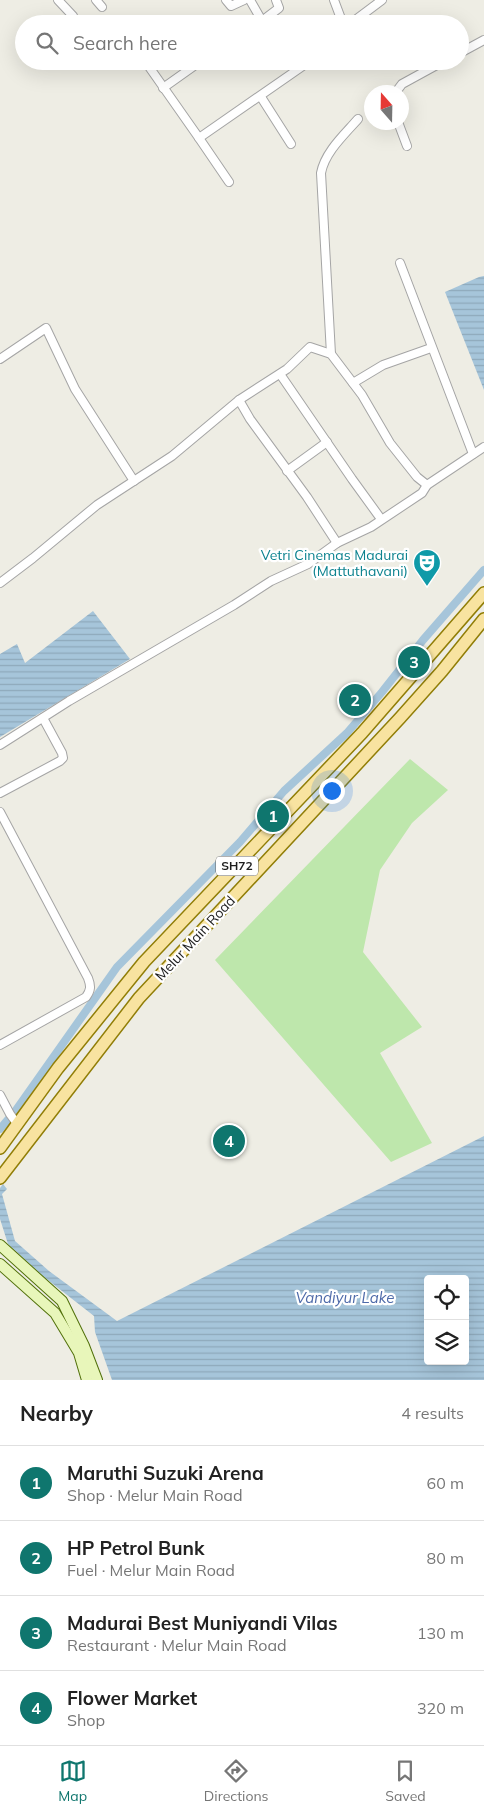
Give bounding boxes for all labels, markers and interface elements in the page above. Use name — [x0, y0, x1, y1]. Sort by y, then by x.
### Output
search box — [15, 15, 469, 70]
icon: search — [33, 29, 61, 57]
text: Search here — [73, 31, 177, 55]
north arrow — [364, 85, 409, 130]
place label: Vetri Cinemas Madurai (Mattuthavani) — [261, 546, 408, 580]
theatre icon: Vetri Cinemas Madurai (Mattuthavani) — [412, 548, 442, 587]
pin: 3 — [398, 643, 430, 681]
pin: 2 — [339, 681, 371, 719]
your location — [319, 778, 345, 804]
pin: 1 — [257, 797, 289, 835]
road number: SH72 — [216, 856, 258, 876]
street label: Melur Main Road — [151, 892, 239, 984]
pin: 4 — [213, 1122, 245, 1160]
map controls — [424, 1275, 469, 1365]
button: locate — [424, 1275, 469, 1320]
water label: Vandiyur Lake — [296, 1288, 394, 1307]
button: layers — [424, 1320, 469, 1365]
text: Nearby — [20, 1400, 93, 1426]
text: 4 results — [401, 1403, 464, 1423]
text: Maruthi Suzuki Arena — [67, 1461, 264, 1485]
text: 1 — [31, 1473, 41, 1493]
text: 60 m — [427, 1473, 464, 1493]
text: Shop · Melur Main Road — [67, 1485, 243, 1505]
text: HP Petrol Bunk — [67, 1536, 204, 1560]
text: 2 — [31, 1548, 41, 1568]
text: 80 m — [427, 1548, 464, 1568]
text: Fuel · Melur Main Road — [67, 1560, 235, 1580]
text: Madurai Best Muniyandi Vilas — [67, 1611, 338, 1635]
text: 3 — [31, 1623, 41, 1643]
text: 130 m — [417, 1623, 464, 1643]
text: Restaurant · Melur Main Road — [67, 1635, 287, 1655]
text: Flower Market — [67, 1686, 197, 1710]
text: 4 — [31, 1698, 41, 1718]
text: 320 m — [417, 1698, 464, 1718]
text: Shop — [67, 1710, 105, 1730]
tab: Map — [58, 1757, 87, 1805]
tab: Directions — [204, 1757, 269, 1805]
tab: Saved — [385, 1757, 426, 1805]

